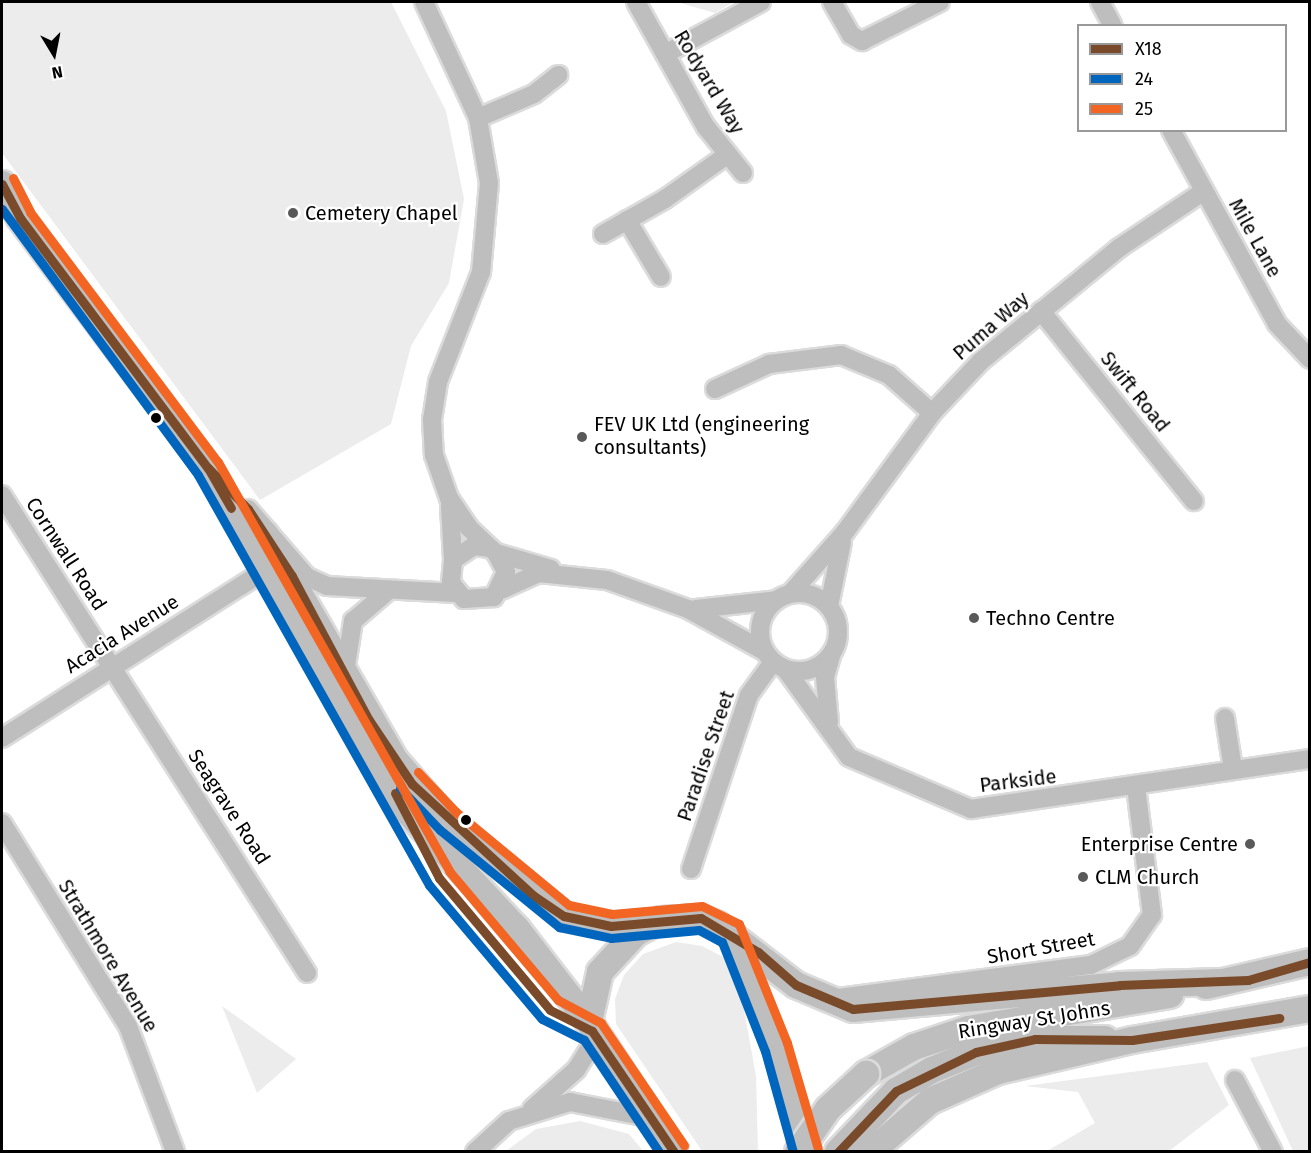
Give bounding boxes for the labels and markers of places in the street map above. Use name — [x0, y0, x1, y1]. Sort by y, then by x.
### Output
place label: Cemetery Chapel — [305, 201, 458, 225]
marker: Cemetery Chapel — [286, 206, 300, 220]
unlabelled marker — [150, 412, 162, 424]
place label: FEV UK Ltd (engineering consultants) — [594, 413, 809, 460]
marker: FEV UK Ltd (engineering consultants) — [575, 430, 589, 444]
place label: Techno Centre — [986, 606, 1115, 630]
marker: Techno Centre — [967, 611, 981, 625]
unlabelled marker — [460, 814, 472, 826]
place label: Enterprise Centre — [1081, 832, 1238, 856]
marker: Enterprise Centre — [1243, 837, 1257, 851]
place label: CLM Church — [1095, 865, 1200, 889]
marker: CLM Church — [1076, 870, 1090, 884]

